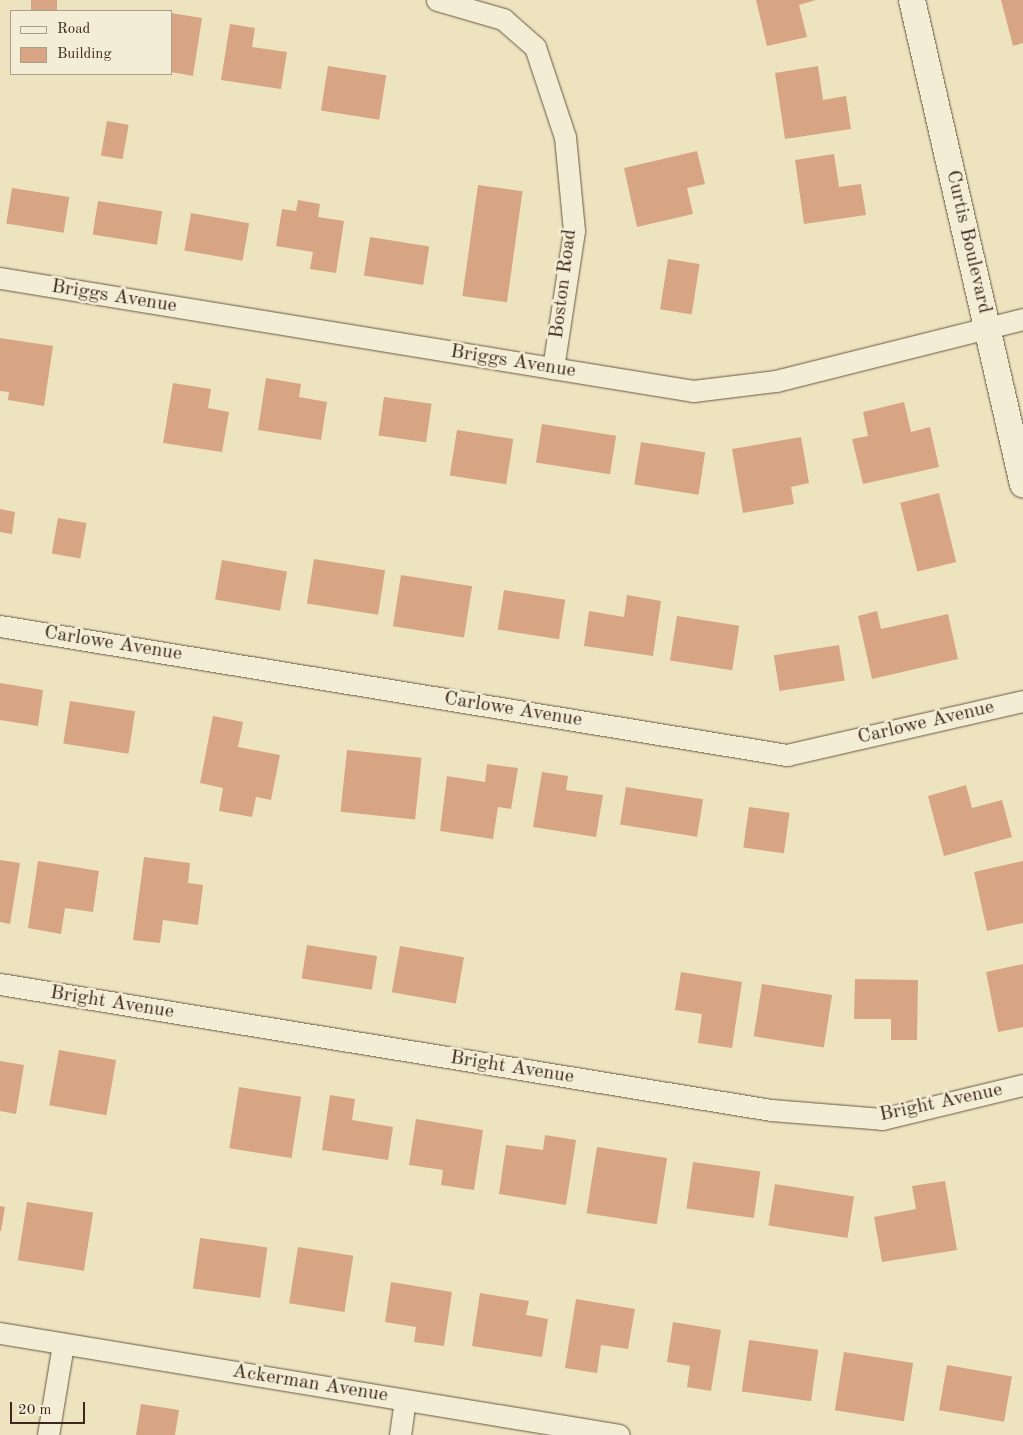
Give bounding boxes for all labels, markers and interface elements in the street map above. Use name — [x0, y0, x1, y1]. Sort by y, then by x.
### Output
legend — [10, 10, 172, 75]
text: Road — [57, 22, 90, 37]
text: Building — [57, 47, 112, 62]
street label: Curtis Boulevard — [940, 168, 996, 316]
street label: Boston Road — [545, 228, 583, 340]
street label: Briggs Avenue — [50, 275, 178, 319]
street label: Briggs Avenue — [449, 340, 577, 384]
street label: Carlowe Avenue — [42, 621, 184, 667]
street label: Carlowe Avenue — [442, 687, 584, 733]
street label: Carlowe Avenue — [855, 696, 997, 750]
street label: Bright Avenue — [48, 981, 176, 1025]
street label: Bright Avenue — [448, 1046, 576, 1090]
street label: Bright Avenue — [877, 1078, 1005, 1128]
street label: Ackerman Avenue — [230, 1360, 390, 1408]
scale bar — [12, 1392, 88, 1424]
text: 20 m — [18, 1403, 52, 1418]

